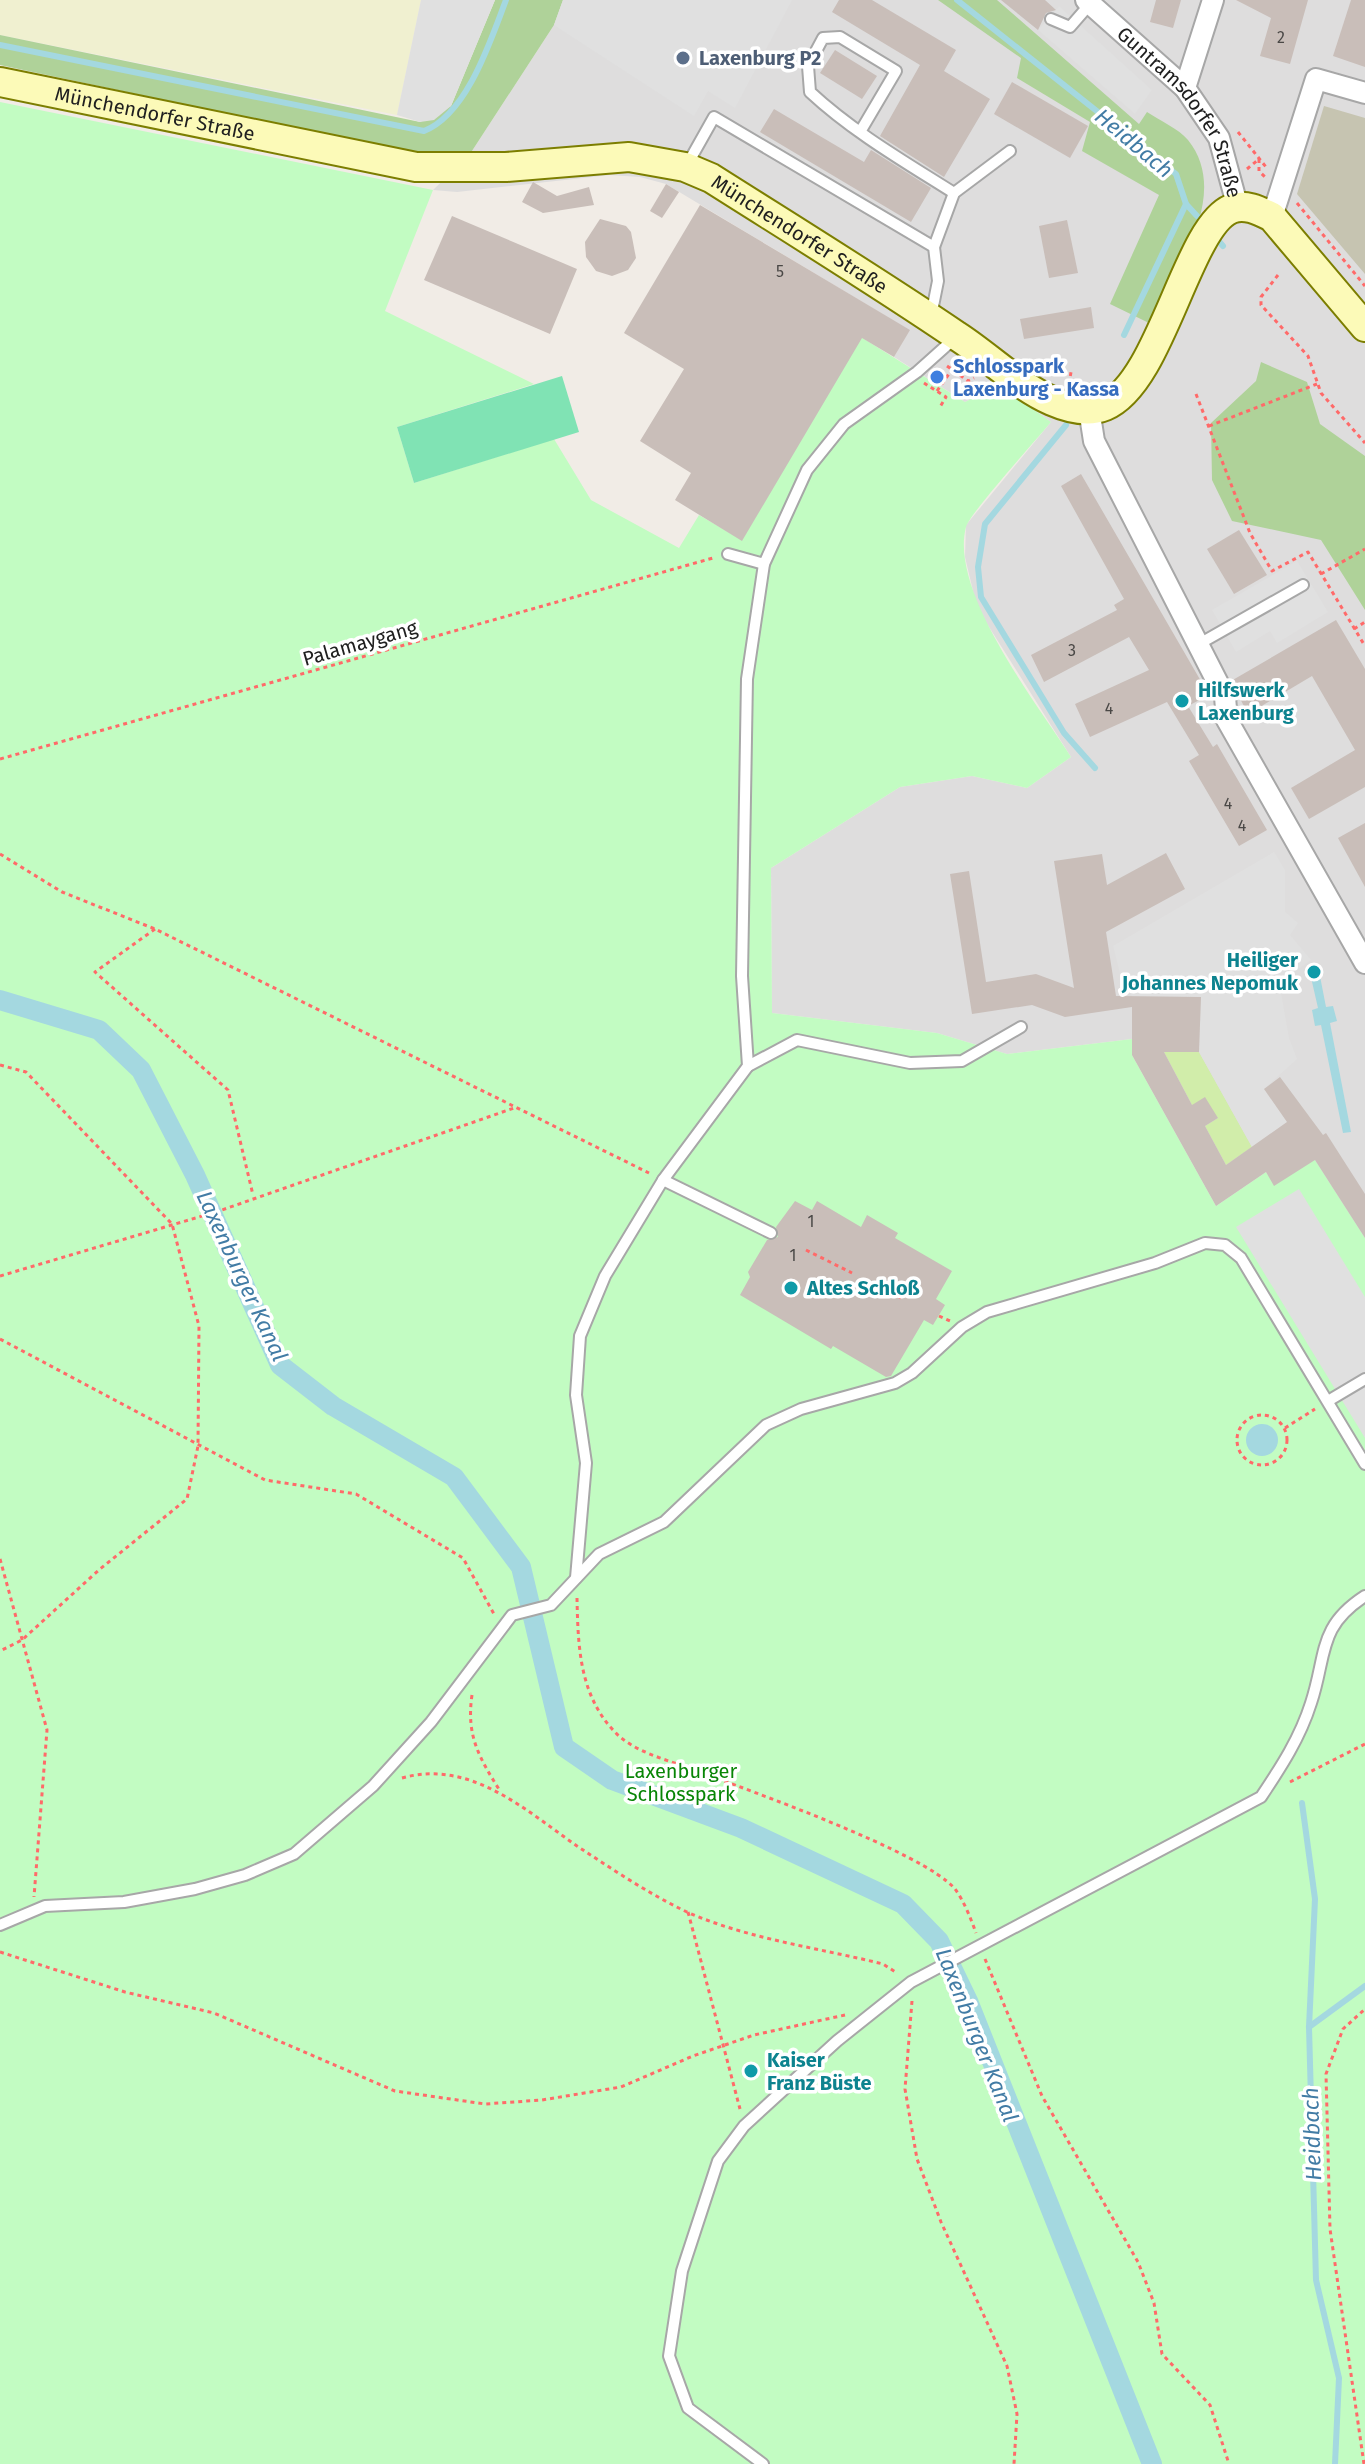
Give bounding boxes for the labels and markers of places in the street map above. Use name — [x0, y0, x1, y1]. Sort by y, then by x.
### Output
place label: Laxenburg P2 — [699, 46, 821, 70]
marker: Laxenburg P2 — [674, 49, 692, 67]
place label: Schlosspark Laxenburg - Kassa — [953, 354, 1120, 401]
marker: Schlosspark Laxenburg - Kassa — [928, 368, 946, 386]
place label: Hilfswerk Laxenburg — [1198, 678, 1295, 725]
marker: Hilfswerk Laxenburg — [1173, 692, 1191, 710]
place label: Heiliger Johannes Nepomuk — [1121, 948, 1299, 995]
marker: Heiliger Johannes Nepomuk — [1305, 963, 1323, 981]
place label: Altes Schloß — [806, 1276, 920, 1300]
marker: Altes Schloß — [782, 1279, 800, 1297]
place label: Kaiser Franz Büste — [767, 2048, 872, 2095]
marker: Kaiser Franz Büste — [742, 2062, 760, 2080]

